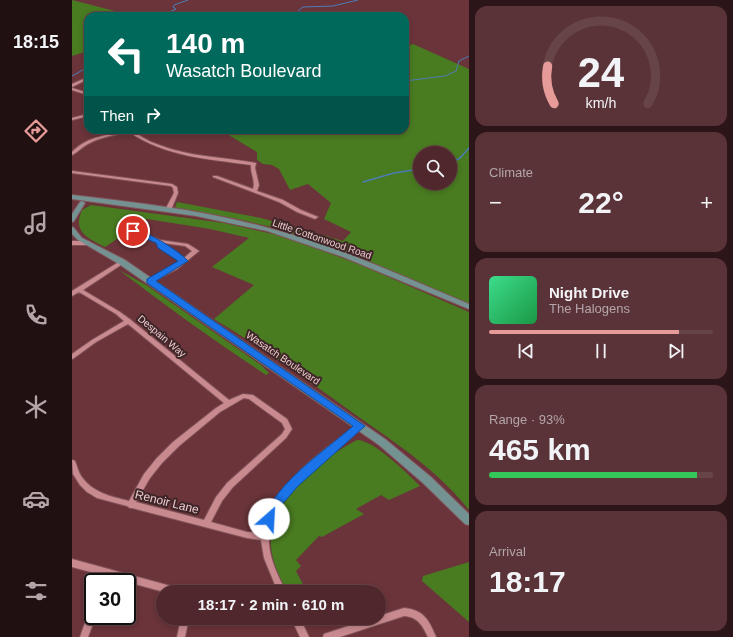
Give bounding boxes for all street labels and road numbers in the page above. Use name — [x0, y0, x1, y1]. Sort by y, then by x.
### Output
street label: Little Cottonwood Road — [271, 217, 373, 261]
street label: Despain Way — [136, 313, 188, 359]
street label: Wasatch Boulevard — [244, 329, 322, 387]
street label: Renoir Lane — [134, 487, 201, 517]

